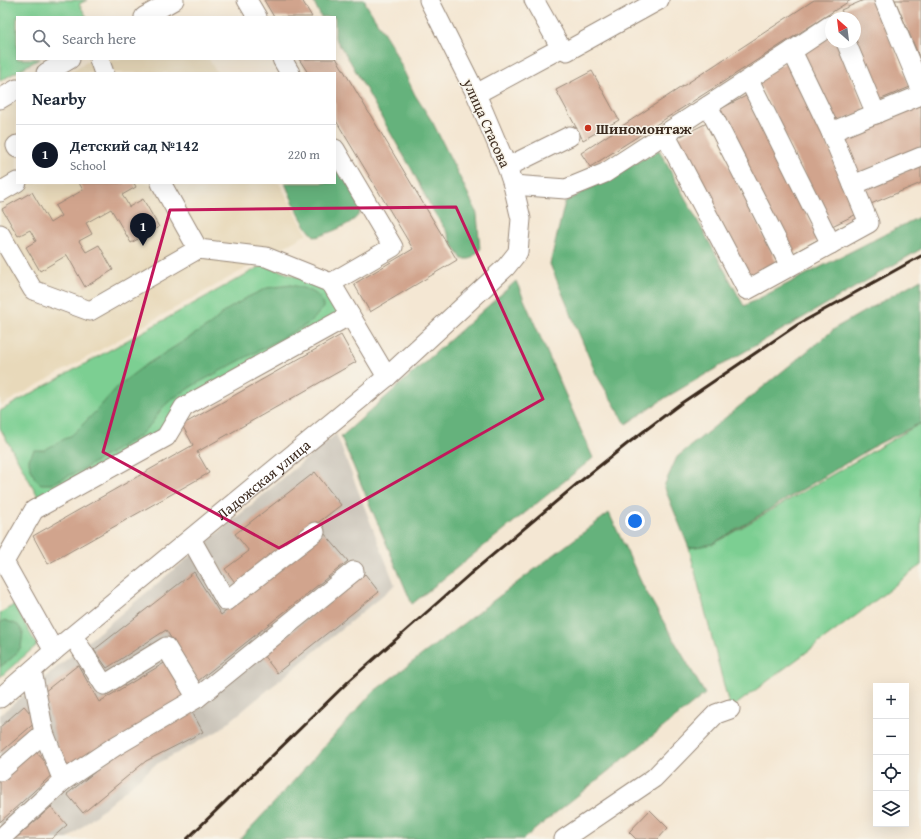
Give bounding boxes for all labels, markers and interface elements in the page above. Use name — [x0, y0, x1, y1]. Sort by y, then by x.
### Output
north arrow — [825, 12, 861, 48]
search box — [16, 16, 336, 60]
icon: search — [30, 27, 52, 49]
text: Search here — [62, 28, 136, 49]
street label: улица Стасова — [458, 74, 516, 171]
text: Nearby — [32, 86, 86, 111]
place label: Шиномонтаж — [596, 118, 692, 139]
marker: Шиномонтаж — [583, 123, 593, 133]
text: Детский сад №142 — [70, 135, 199, 156]
text: 1 — [42, 145, 48, 164]
text: 220 m — [288, 145, 320, 164]
text: School — [70, 156, 106, 175]
pin: 1 — [130, 213, 156, 246]
street label: Ладожская улица — [211, 433, 315, 524]
your location — [625, 511, 645, 531]
map controls — [873, 683, 909, 827]
button: + — [873, 683, 909, 719]
button: − — [873, 719, 909, 755]
button: locate — [873, 755, 909, 791]
button: layers — [873, 791, 909, 827]

